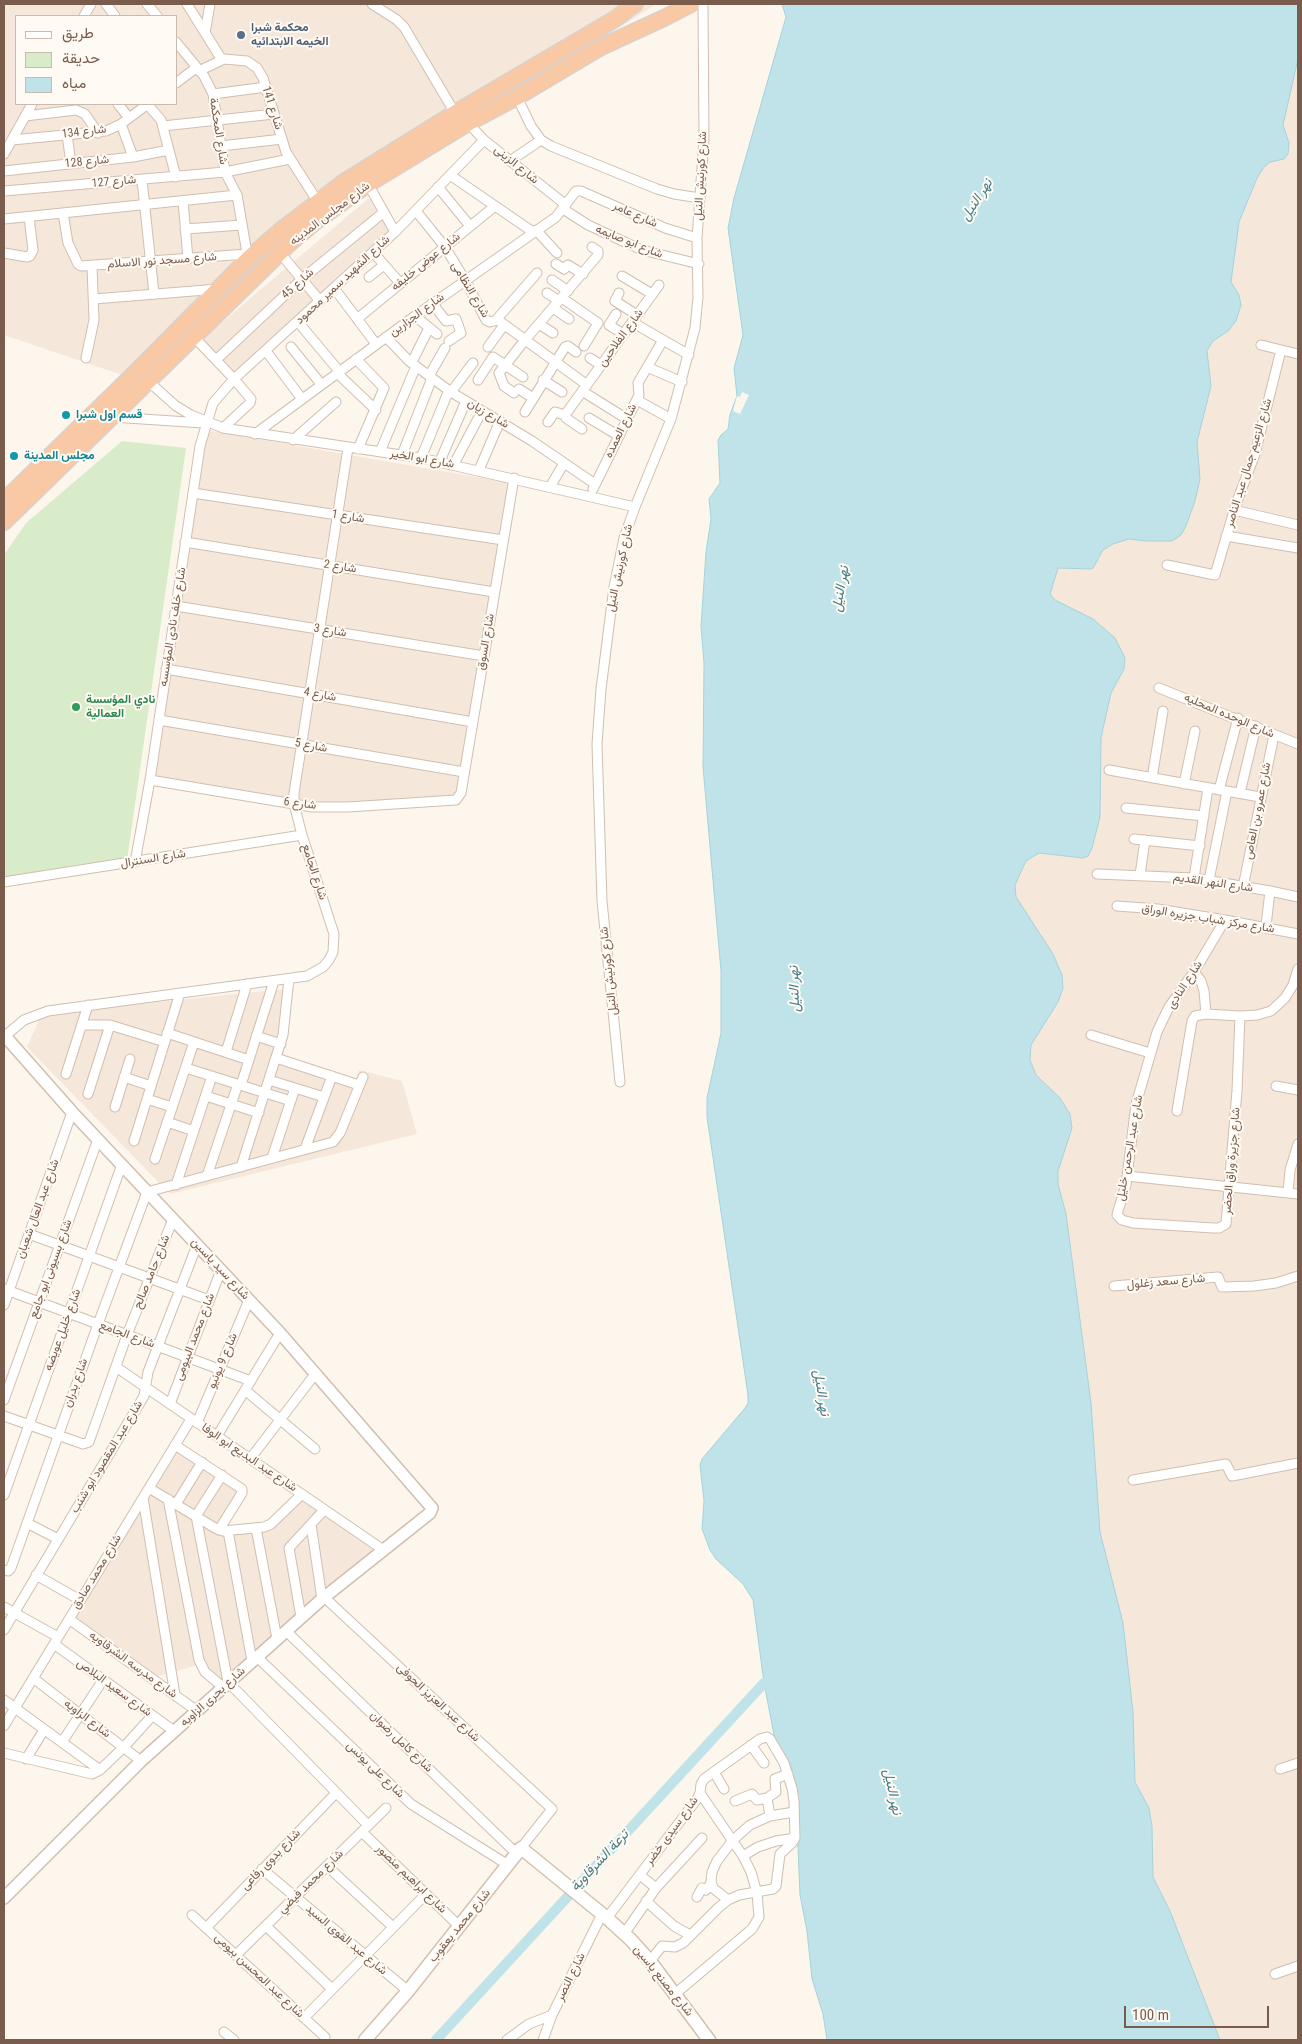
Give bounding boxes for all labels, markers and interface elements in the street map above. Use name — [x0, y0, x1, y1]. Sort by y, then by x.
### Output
legend — [15, 15, 178, 105]
place label: محكمة شبرا الخيمه الابتدائيه — [251, 21, 329, 49]
text: طريق — [62, 24, 94, 42]
marker: محكمة شبرا الخيمه الابتدائيه — [235, 29, 247, 41]
text: حديقة — [62, 49, 100, 67]
text: مياه — [62, 74, 86, 92]
street label: شارع 141 — [258, 85, 286, 131]
street label: شارع المحكمة — [206, 97, 230, 165]
street label: شارع 134 — [61, 122, 107, 142]
street label: شارع كورنيش النيل — [691, 131, 711, 221]
street label: شارع الزينى — [491, 143, 541, 187]
street label: شارع 128 — [64, 153, 110, 171]
street label: شارع 127 — [91, 173, 137, 191]
water label: نهر النيل — [957, 176, 997, 224]
street label: شارع مجلس المدينه — [287, 179, 373, 249]
street label: شارع عامر — [610, 199, 660, 231]
street label: شارع ابو صايمه — [593, 222, 665, 262]
street label: شارع عوض خليفه — [389, 230, 463, 294]
street label: شارع الشهيد سمير محمود — [293, 233, 393, 327]
street label: شارع مسجد نور الاسلام — [107, 250, 217, 272]
street label: شارع النظامى — [448, 259, 492, 321]
street label: شارع 45 — [279, 266, 317, 302]
street label: شارع الجزارين — [387, 290, 447, 340]
street label: شارع الفلاحين — [595, 306, 647, 370]
street label: شارع زيان — [465, 396, 511, 432]
street label: شارع الزعيم جمال عبد الناصر — [1223, 397, 1275, 529]
street label: شارع العمده — [602, 401, 640, 461]
place label: قسم اول شبرا — [76, 408, 142, 422]
marker: قسم اول شبرا — [60, 409, 72, 421]
street label: شارع ابو الخير — [389, 446, 455, 472]
place label: مجلس المدينة — [24, 449, 95, 463]
marker: مجلس المدينة — [8, 450, 20, 462]
street label: شارع 1 — [331, 507, 365, 527]
street label: شارع كورنيش النيل — [604, 523, 636, 613]
street label: شارع 2 — [323, 557, 357, 577]
water label: نهر النيل — [829, 565, 853, 613]
street label: شارع خلف نادى المؤسسه — [156, 566, 190, 688]
street label: شارع السوق — [474, 613, 498, 671]
street label: شارع 3 — [313, 621, 347, 641]
street label: شارع 4 — [303, 685, 337, 705]
street label: شارع الوحده المحليه — [1182, 690, 1276, 742]
place label: نادي المؤسسة العمالية — [86, 693, 155, 721]
marker: نادي المؤسسة العمالية — [70, 701, 82, 713]
street label: شارع 5 — [294, 736, 328, 756]
street label: شارع عمرو بن العاص — [1242, 761, 1274, 861]
street label: شارع 6 — [283, 795, 317, 813]
street label: شارع الجامع — [298, 842, 330, 902]
street label: شارع السنترال — [119, 847, 187, 871]
street label: شارع النهر القديم — [1172, 870, 1254, 896]
street label: شارع مركز شباب جزيره الوراق — [1141, 901, 1275, 937]
street label: شارع كورنيش النيل — [597, 926, 621, 1016]
street label: شارع النادى — [1164, 958, 1206, 1012]
water label: نهر النيل — [786, 965, 804, 1013]
street label: شارع عبد الرحمن خليل — [1114, 1094, 1146, 1202]
street label: شارع جزيرة وراق الحضر — [1220, 1107, 1244, 1215]
street label: شارع عبد العال شعبان — [13, 1157, 63, 1261]
street label: شارع بسيونى ابو جامع — [26, 1218, 76, 1320]
street label: شارع حامد صالح — [131, 1233, 173, 1311]
street label: شارع سيد ياسين — [188, 1235, 252, 1303]
street label: شارع سعد زغلول — [1126, 1271, 1206, 1293]
street label: شارع خليل عويضه — [41, 1287, 85, 1373]
street label: شارع محمد البيومى — [172, 1291, 218, 1383]
street label: شارع الجامع — [97, 1318, 157, 1352]
street label: شارع 9 يونيو — [205, 1331, 241, 1391]
street label: شارع بدران — [61, 1357, 91, 1409]
water label: نهر النيل — [809, 1369, 833, 1417]
street label: شارع عبد المقصود ابو شنب — [68, 1398, 146, 1516]
street label: شارع عبد البديع ابو الوفا — [198, 1421, 300, 1495]
street label: شارع محمد صادق — [69, 1532, 125, 1612]
street label: شارع مدرسه الشرقاويه — [86, 1628, 180, 1702]
street label: شارع سعيد البلاص — [74, 1656, 154, 1720]
street label: شارع عبد العزيز الحوفى — [393, 1661, 483, 1745]
street label: شارع بحرى الزاويه — [177, 1664, 249, 1730]
street label: شارع الزاويه — [61, 1697, 113, 1741]
street label: شارع كامل رضوان — [367, 1708, 435, 1776]
street label: شارع على يونس — [343, 1739, 407, 1801]
water label: نهر النيل — [879, 1768, 905, 1816]
street label: شارع سيدى خضر — [642, 1794, 702, 1868]
street label: شارع بدوى رفاعى — [238, 1826, 304, 1894]
water label: ترعة الشرقاوية — [567, 1827, 633, 1895]
street label: شارع ابراهيم منصور — [373, 1841, 449, 1917]
street label: شارع محمد فيضي — [275, 1847, 347, 1917]
street label: شارع محمد يعقوب — [426, 1887, 494, 1965]
street label: شارع عبد القوى السيد — [302, 1902, 390, 1978]
street label: شارع عبد المحسن بيومى — [211, 1931, 307, 2021]
street label: شارع مصنع ياسين — [630, 1943, 696, 2019]
street label: شارع النصر — [553, 1950, 589, 2004]
scale bar — [1127, 1996, 1272, 2028]
text: 100 m — [1132, 2006, 1169, 2024]

